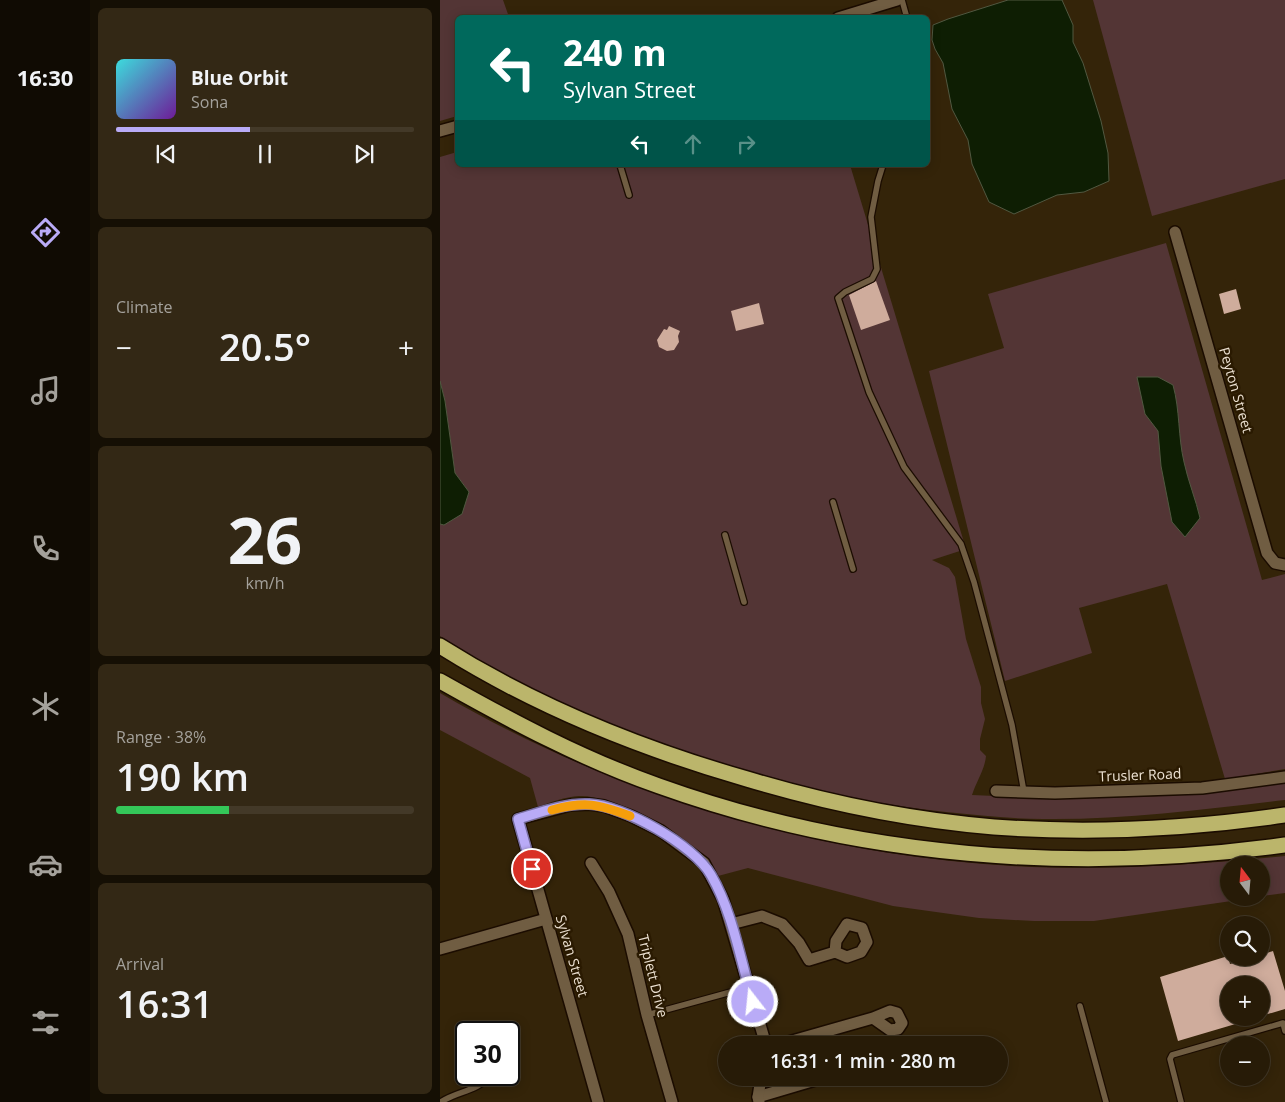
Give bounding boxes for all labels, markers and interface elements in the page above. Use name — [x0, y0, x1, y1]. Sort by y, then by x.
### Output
text: 240 m — [563, 29, 667, 76]
icon: left — [480, 35, 545, 100]
text: 16:30 — [17, 62, 73, 92]
text: Blue Orbit — [191, 65, 288, 91]
text: Sylvan Street — [563, 74, 696, 104]
text: Sona — [191, 91, 228, 113]
icon: left — [626, 130, 654, 158]
icon: ahead — [679, 130, 707, 158]
icon: right — [732, 130, 760, 158]
icon: previous — [152, 140, 180, 168]
icon: pause — [251, 140, 279, 168]
icon: next — [350, 140, 378, 168]
icon: directions — [28, 215, 63, 250]
text: Climate — [116, 296, 173, 318]
text: 20.5° — [219, 320, 311, 372]
text: − — [116, 328, 132, 366]
text: + — [398, 328, 414, 366]
street label: Peyton Street — [1215, 345, 1258, 435]
icon: music — [28, 373, 63, 408]
text: 26 — [228, 495, 302, 583]
icon: phone — [28, 531, 63, 566]
text: km/h — [246, 572, 284, 594]
icon: climate — [28, 689, 63, 724]
text: Range · 38% — [116, 726, 206, 748]
text: 190 km — [116, 750, 249, 802]
street label: Trusler Road — [1098, 764, 1182, 785]
icon: car — [28, 847, 63, 882]
pin — [511, 848, 553, 890]
icon: arrive — [518, 855, 546, 883]
north arrow — [1220, 856, 1270, 906]
map controls — [1220, 856, 1270, 1086]
street label: Sylvan Street — [552, 913, 593, 999]
button: search — [1220, 916, 1270, 966]
street label: Triplett Drive — [634, 932, 673, 1019]
text: Arrival — [116, 953, 164, 975]
position arrow — [726, 975, 778, 1027]
button: + — [1220, 976, 1270, 1026]
text: 16:31 — [116, 977, 213, 1029]
icon: filters — [28, 1005, 63, 1040]
speed limit sign: 30 — [455, 1021, 520, 1086]
button: − — [1220, 1036, 1270, 1086]
text: 16:31 · 1 min · 280 m — [770, 1048, 956, 1074]

